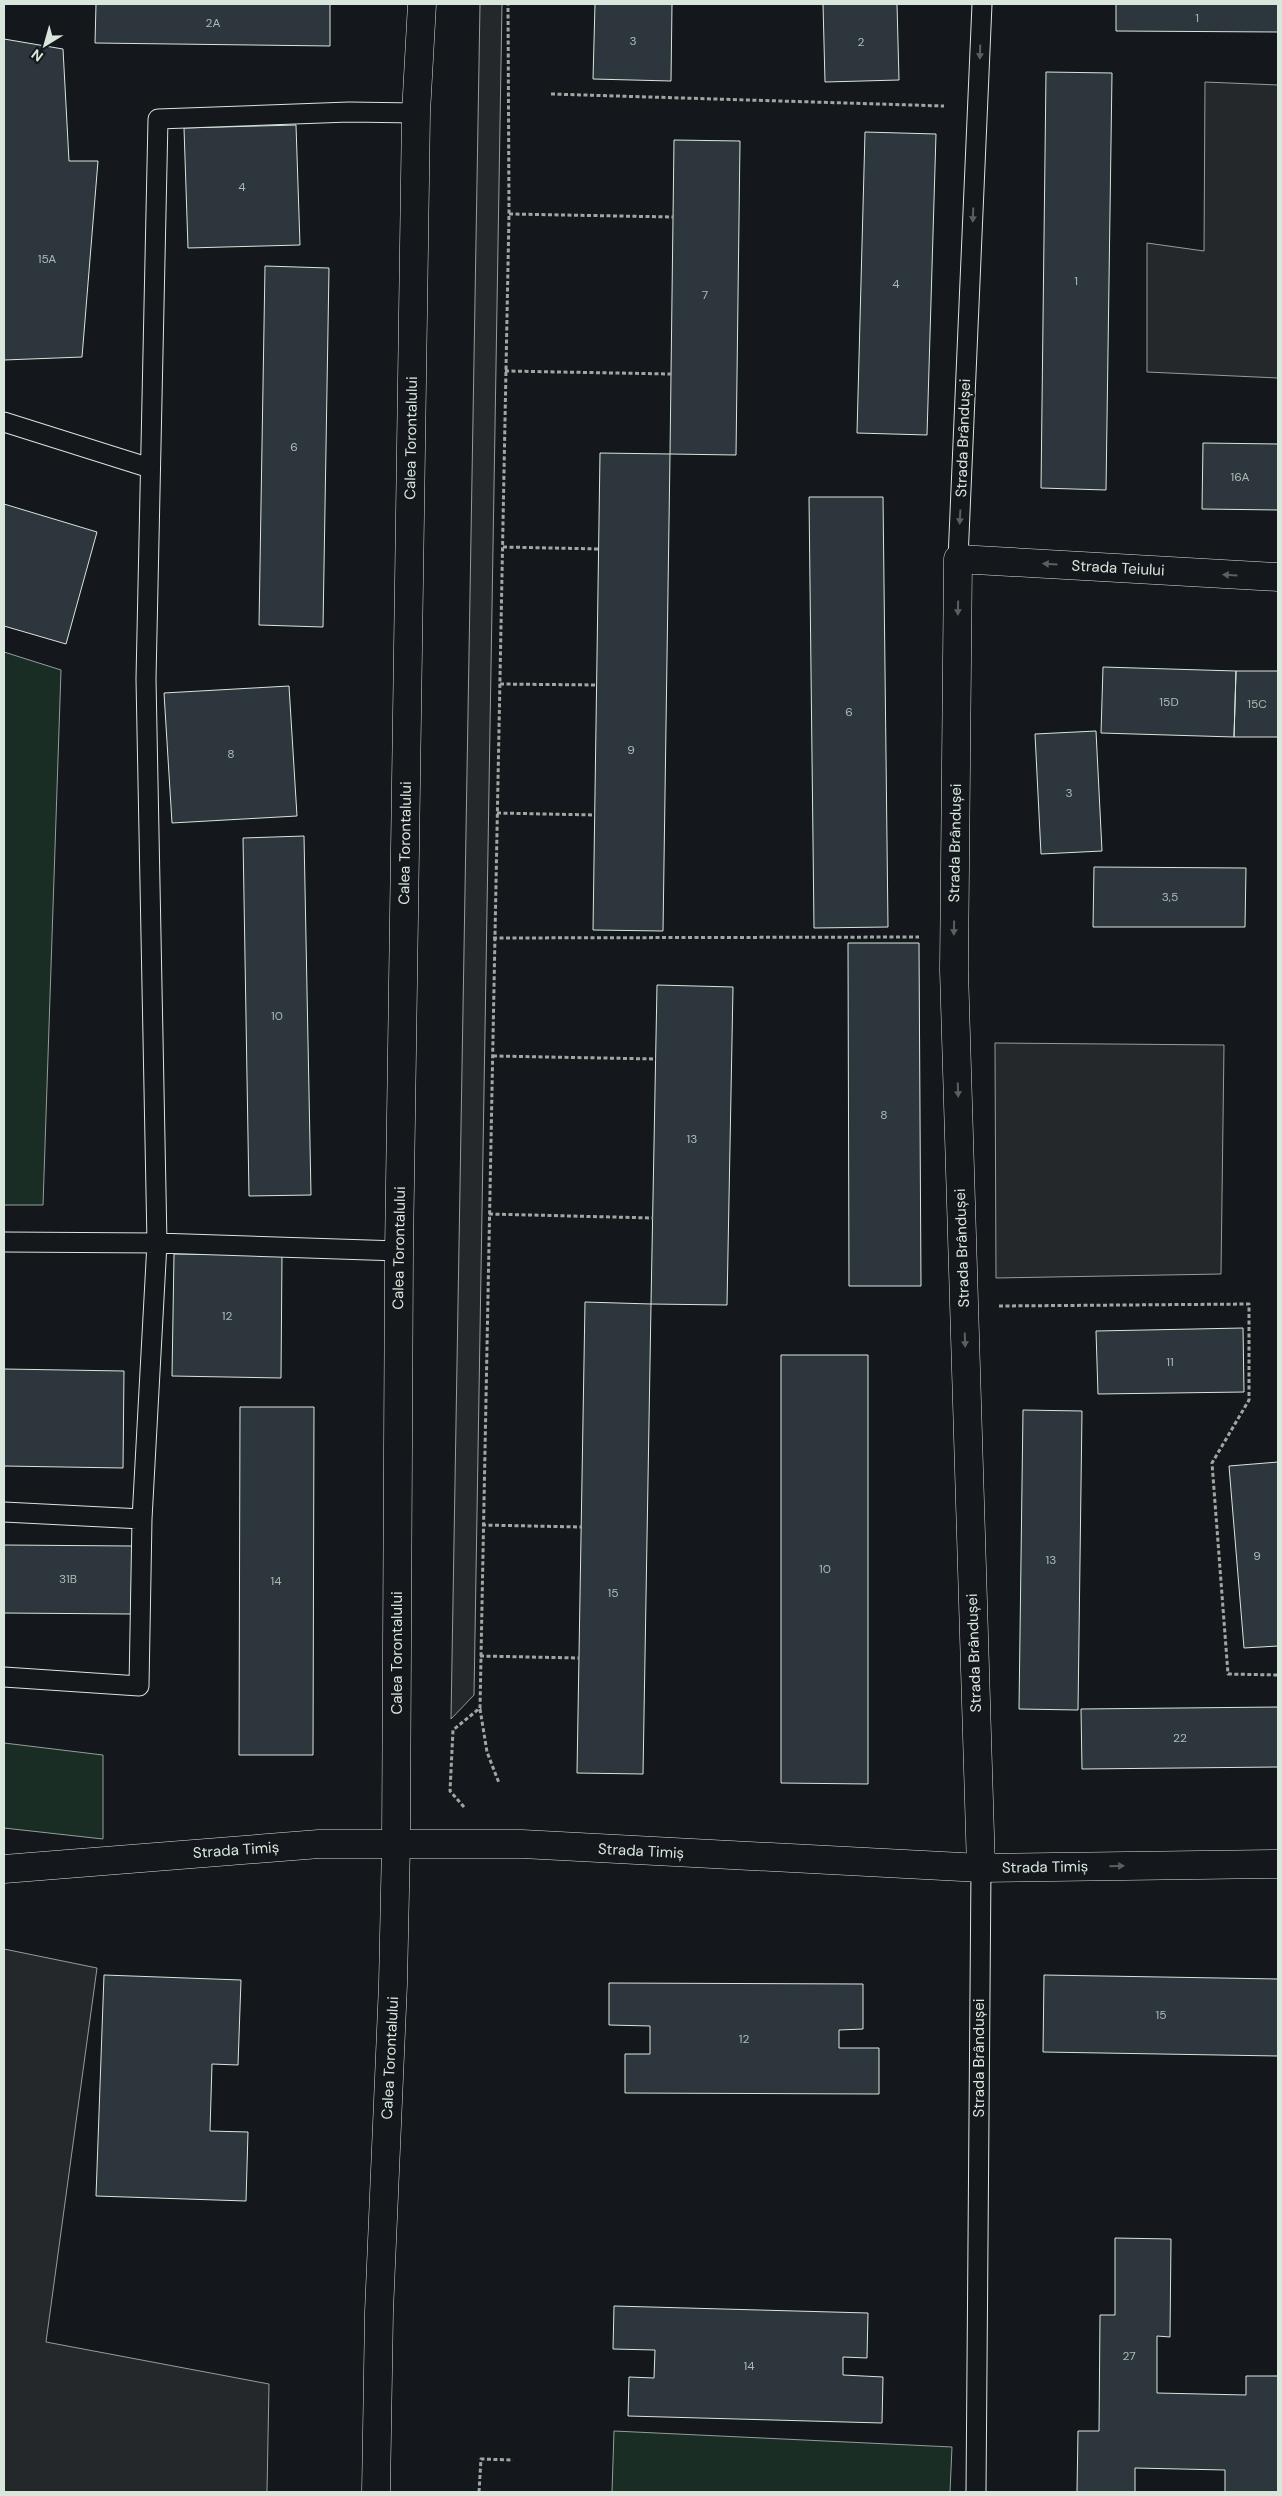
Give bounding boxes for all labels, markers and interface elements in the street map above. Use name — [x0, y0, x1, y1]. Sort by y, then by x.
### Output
house number: 1 — [1195, 10, 1199, 26]
house number: 2A — [206, 15, 220, 31]
north arrow — [20, 20, 70, 70]
house number: 3 — [629, 33, 637, 49]
house number: 2 — [858, 34, 865, 50]
text: N — [28, 45, 47, 66]
one-way arrow — [976, 45, 984, 61]
house number: 4 — [238, 179, 246, 195]
one-way arrow — [969, 207, 977, 223]
house number: 15A — [38, 251, 56, 267]
house number: 1 — [1074, 273, 1078, 289]
house number: 4 — [892, 276, 900, 292]
house number: 7 — [702, 287, 708, 303]
street label: Calea Torontalului — [400, 376, 422, 500]
street label: Strada Brândușei — [951, 378, 975, 498]
house number: 6 — [290, 439, 298, 455]
house number: 16A — [1231, 469, 1249, 485]
one-way arrow — [955, 509, 963, 525]
street label: Strada Teiului — [1071, 556, 1165, 580]
one-way arrow — [1042, 560, 1058, 568]
one-way arrow — [1221, 570, 1237, 578]
one-way arrow — [953, 600, 961, 616]
house number: 15D — [1159, 694, 1179, 710]
house number: 15C — [1247, 696, 1267, 712]
house number: 6 — [845, 704, 853, 720]
house number: 9 — [627, 742, 635, 758]
house number: 8 — [227, 746, 235, 762]
street label: Calea Torontalului — [394, 781, 416, 905]
street label: Strada Brândușei — [944, 783, 966, 903]
house number: 3 — [1065, 785, 1073, 801]
house number: 3,5 — [1162, 889, 1178, 905]
one-way arrow — [950, 920, 958, 936]
house number: 10 — [271, 1008, 283, 1024]
one-way arrow — [954, 1082, 962, 1098]
house number: 8 — [880, 1107, 888, 1123]
house number: 13 — [687, 1131, 697, 1147]
street label: Calea Torontalului — [388, 1186, 410, 1310]
street label: Strada Brândușei — [950, 1188, 974, 1308]
house number: 12 — [222, 1308, 232, 1324]
one-way arrow — [961, 1332, 969, 1348]
house number: 11 — [1166, 1354, 1174, 1370]
house number: 9 — [1253, 1548, 1261, 1564]
house number: 13 — [1046, 1552, 1056, 1568]
house number: 10 — [819, 1561, 831, 1577]
house number: 31B — [59, 1571, 77, 1587]
house number: 14 — [270, 1573, 282, 1589]
house number: 15 — [607, 1585, 619, 1601]
street label: Calea Torontalului — [387, 1591, 407, 1715]
street label: Strada Brândușei — [962, 1593, 986, 1713]
house number: 22 — [1173, 1730, 1187, 1746]
street label: Strada Timiș — [192, 1837, 280, 1863]
street label: Strada Timiș — [597, 1839, 685, 1863]
street label: Strada Timiș — [1002, 1856, 1088, 1878]
one-way arrow — [1109, 1862, 1125, 1870]
street label: Calea Torontalului — [377, 1996, 403, 2120]
street label: Strada Brândușei — [969, 1999, 989, 2117]
house number: 15 — [1155, 2007, 1167, 2023]
house number: 12 — [739, 2031, 749, 2047]
house number: 27 — [1122, 2348, 1136, 2364]
house number: 14 — [743, 2358, 755, 2374]

